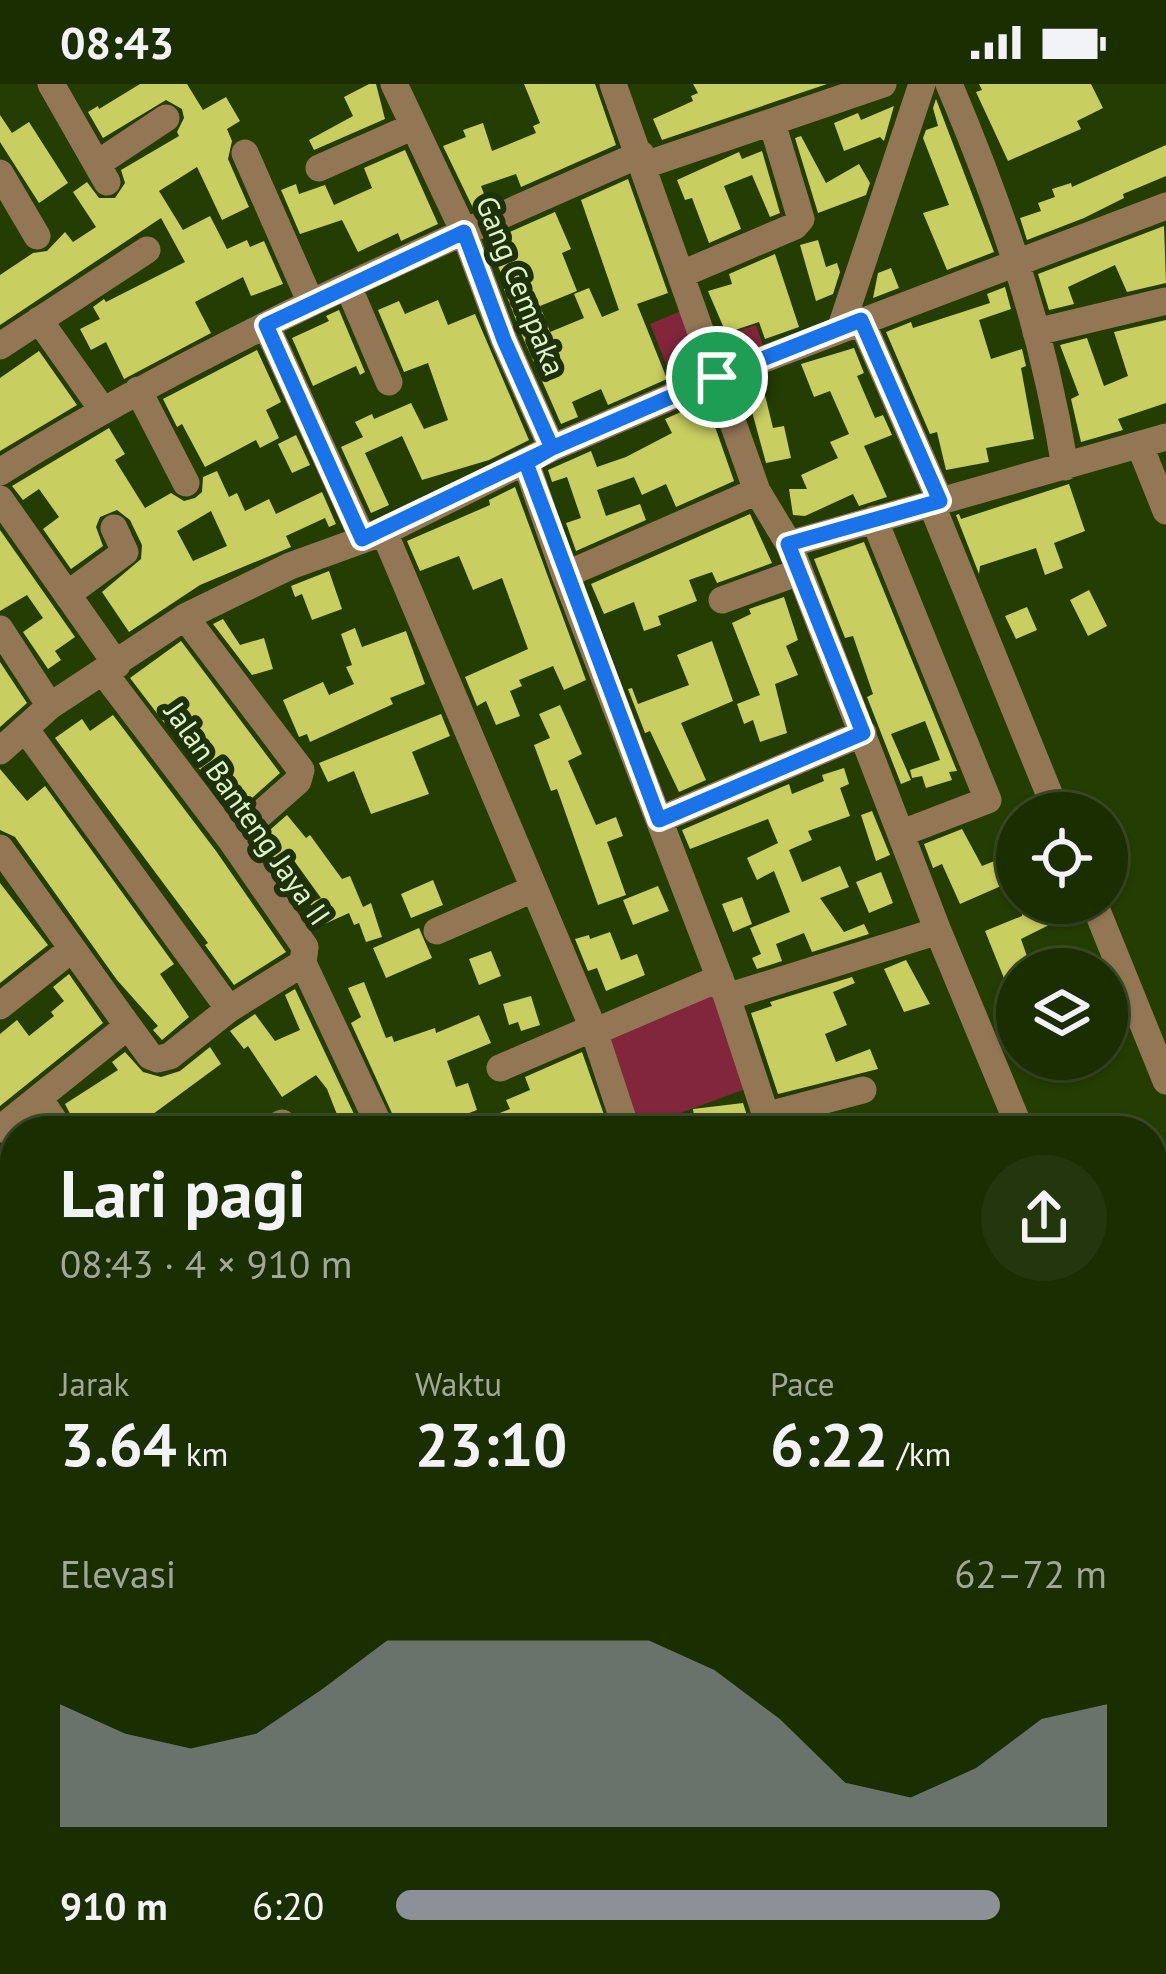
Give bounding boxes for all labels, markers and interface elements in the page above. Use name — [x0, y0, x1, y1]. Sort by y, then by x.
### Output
text: 08:43 — [60, 13, 174, 71]
street label: Gang Cempaka — [468, 190, 575, 381]
pin — [666, 326, 768, 428]
icon: arrive — [684, 344, 750, 410]
street label: Jalan Banteng Jaya II — [155, 692, 340, 932]
map controls — [996, 792, 1128, 1080]
button: locate — [996, 792, 1128, 924]
button: layers — [996, 948, 1128, 1080]
text: Lari pagi — [60, 1150, 306, 1235]
button: share — [981, 1155, 1107, 1281]
text: 08:43 · 4 × 910 m — [60, 1238, 352, 1289]
text: Jarak — [60, 1362, 129, 1405]
text: Waktu — [415, 1362, 502, 1405]
text: Pace — [770, 1362, 835, 1405]
text: 3.64 — [60, 1405, 177, 1483]
text: 23:10 — [415, 1405, 567, 1483]
text: 6:22 — [770, 1405, 888, 1483]
text: km — [177, 1432, 228, 1475]
text: /km — [888, 1432, 951, 1475]
text: Elevasi — [60, 1548, 176, 1599]
text: 62–72 m — [954, 1548, 1107, 1599]
text: 910 m — [60, 1880, 168, 1931]
text: 6:20 — [252, 1880, 324, 1931]

